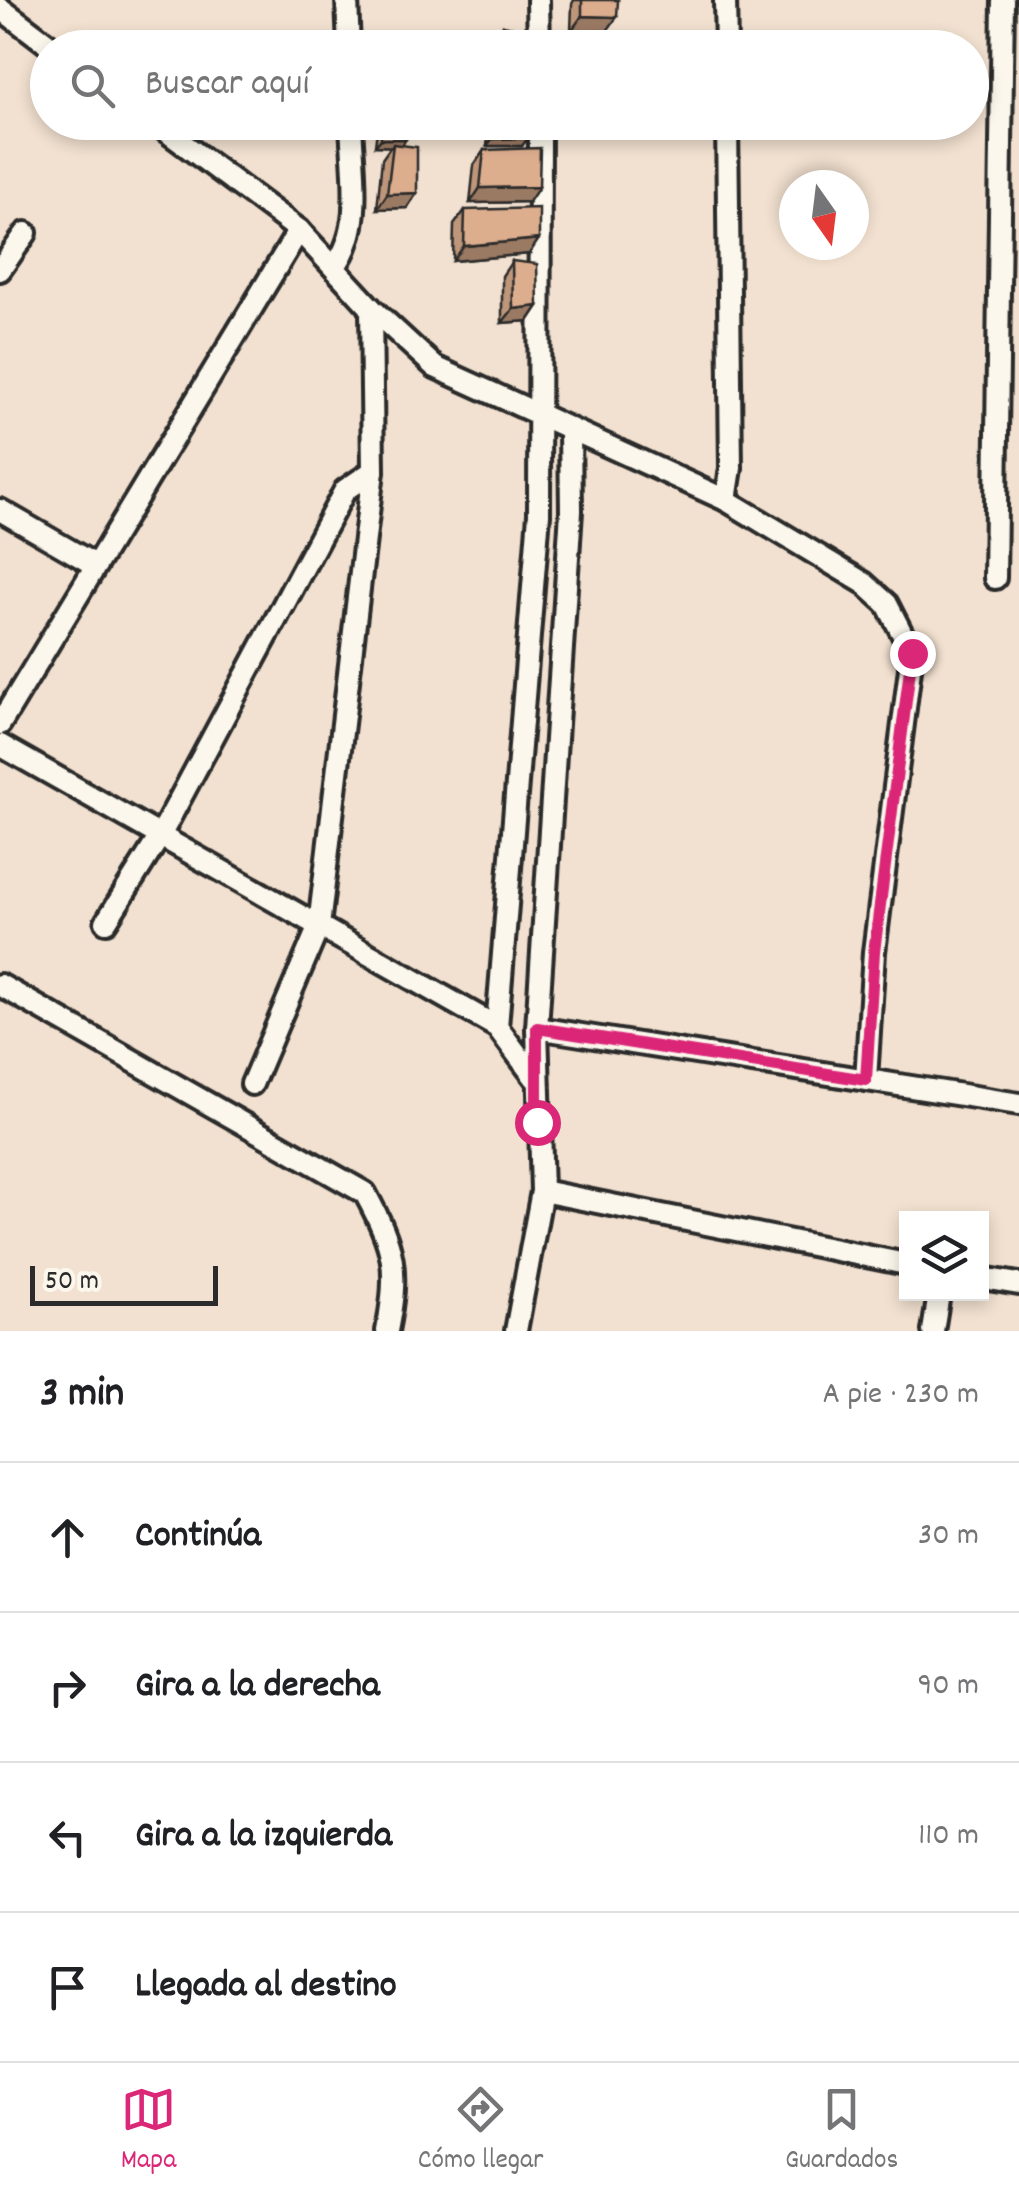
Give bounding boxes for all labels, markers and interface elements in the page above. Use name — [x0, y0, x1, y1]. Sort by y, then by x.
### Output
search box — [30, 30, 989, 140]
icon: search — [65, 58, 120, 113]
text: Buscar aquí — [145, 58, 309, 113]
north arrow — [779, 170, 869, 260]
route end — [890, 631, 936, 677]
route start — [515, 1100, 561, 1146]
map controls — [899, 1211, 989, 1301]
button: layers — [899, 1211, 989, 1301]
scale bar — [30, 1261, 218, 1306]
text: 50 m — [45, 1263, 99, 1303]
text: 3 min — [40, 1366, 124, 1426]
text: A pie · 230 m — [823, 1373, 979, 1419]
icon: ahead — [40, 1510, 95, 1565]
text: Continúa — [135, 1510, 261, 1565]
text: 30 m — [918, 1514, 979, 1560]
icon: right — [40, 1660, 95, 1715]
text: Gira a la derecha — [135, 1660, 380, 1715]
text: 90 m — [918, 1664, 979, 1710]
icon: left — [40, 1810, 95, 1865]
text: Gira a la izquierda — [135, 1810, 392, 1865]
text: 110 m — [918, 1814, 979, 1860]
icon: arrive — [40, 1960, 95, 2015]
text: Llegada al destino — [135, 1960, 397, 2015]
tab: Mapa — [121, 2082, 176, 2182]
tab: Cómo llegar — [418, 2082, 544, 2182]
tab: Guardados — [785, 2082, 898, 2182]

